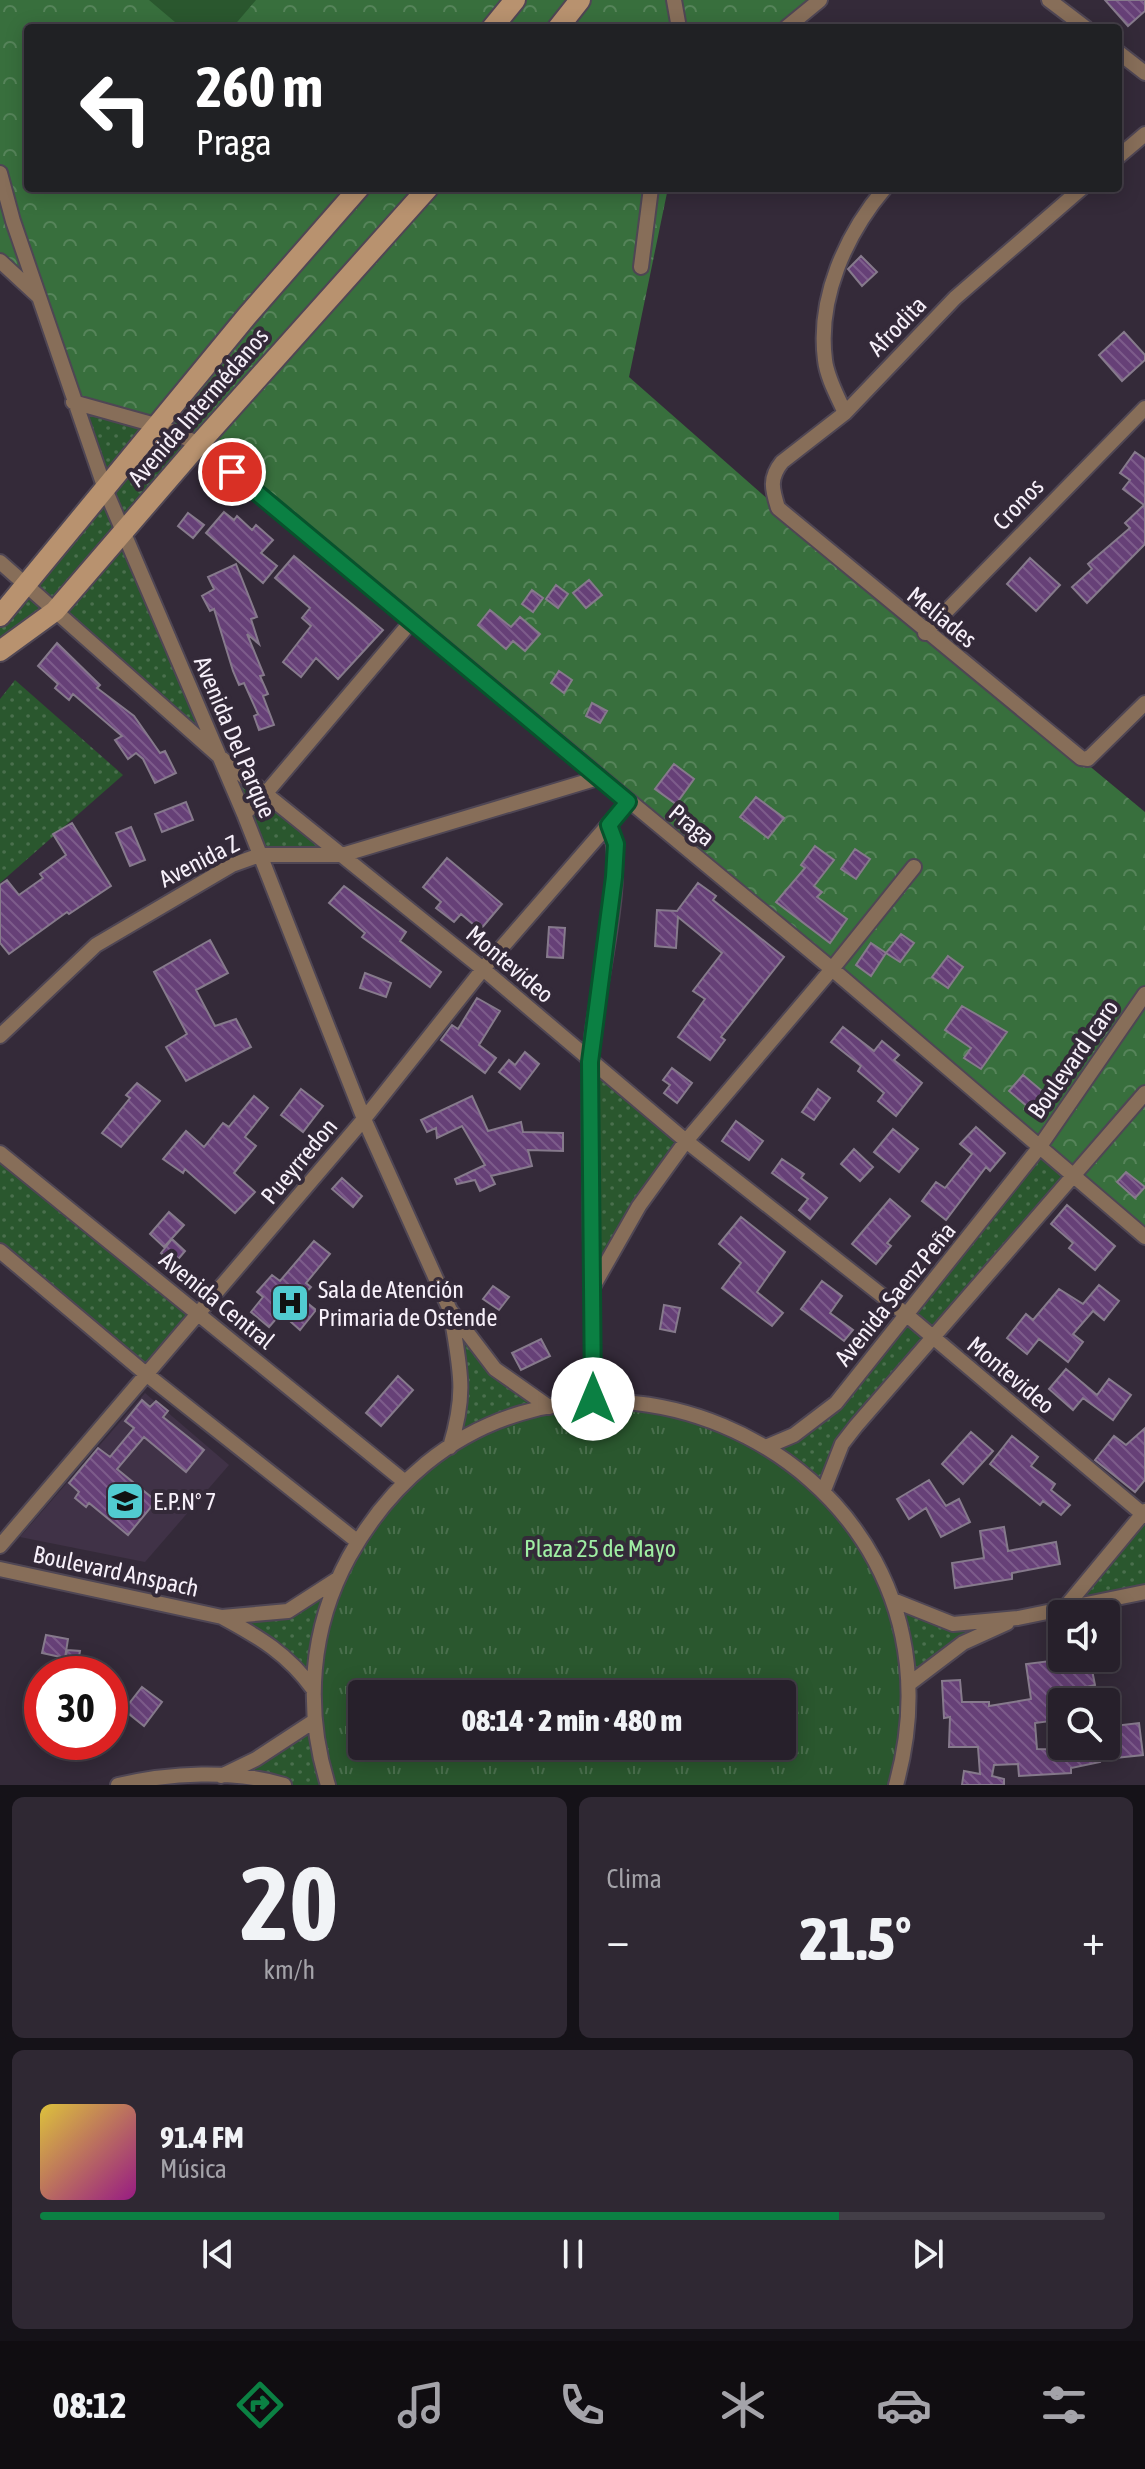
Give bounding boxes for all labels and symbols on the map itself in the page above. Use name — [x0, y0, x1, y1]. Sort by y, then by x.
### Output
street label: Afrodita — [862, 291, 932, 361]
street label: Avenida Intermédanos — [122, 323, 274, 491]
pin — [198, 438, 266, 506]
street label: Cronos — [987, 473, 1049, 535]
street label: Meliades — [902, 581, 982, 653]
street label: Avenida Del Parque — [189, 652, 281, 822]
street label: Praga — [664, 799, 720, 851]
street label: Avenida Z — [155, 829, 244, 893]
street label: Montevideo — [461, 920, 559, 1008]
street label: Boulevard Icaro — [1022, 995, 1124, 1123]
street label: Pueyrredon — [256, 1113, 342, 1209]
street label: Avenida Saenz Peña — [829, 1217, 961, 1371]
street label: Avenida Central — [154, 1246, 280, 1355]
place label: Sala de Atención Primaria de Ostende — [318, 1276, 497, 1331]
hospital icon: Sala de Atención Primaria de Ostende — [269, 1282, 311, 1324]
street label: Montevideo — [962, 1331, 1060, 1419]
position arrow — [551, 1357, 635, 1441]
school or university icon: E.P.N° 7 — [104, 1480, 146, 1522]
place label: E.P.N° 7 — [153, 1488, 216, 1515]
park label: Plaza 25 de Mayo — [524, 1535, 676, 1562]
street label: Boulevard Anspach — [31, 1540, 201, 1602]
speed limit sign: 30 — [24, 1656, 128, 1760]

